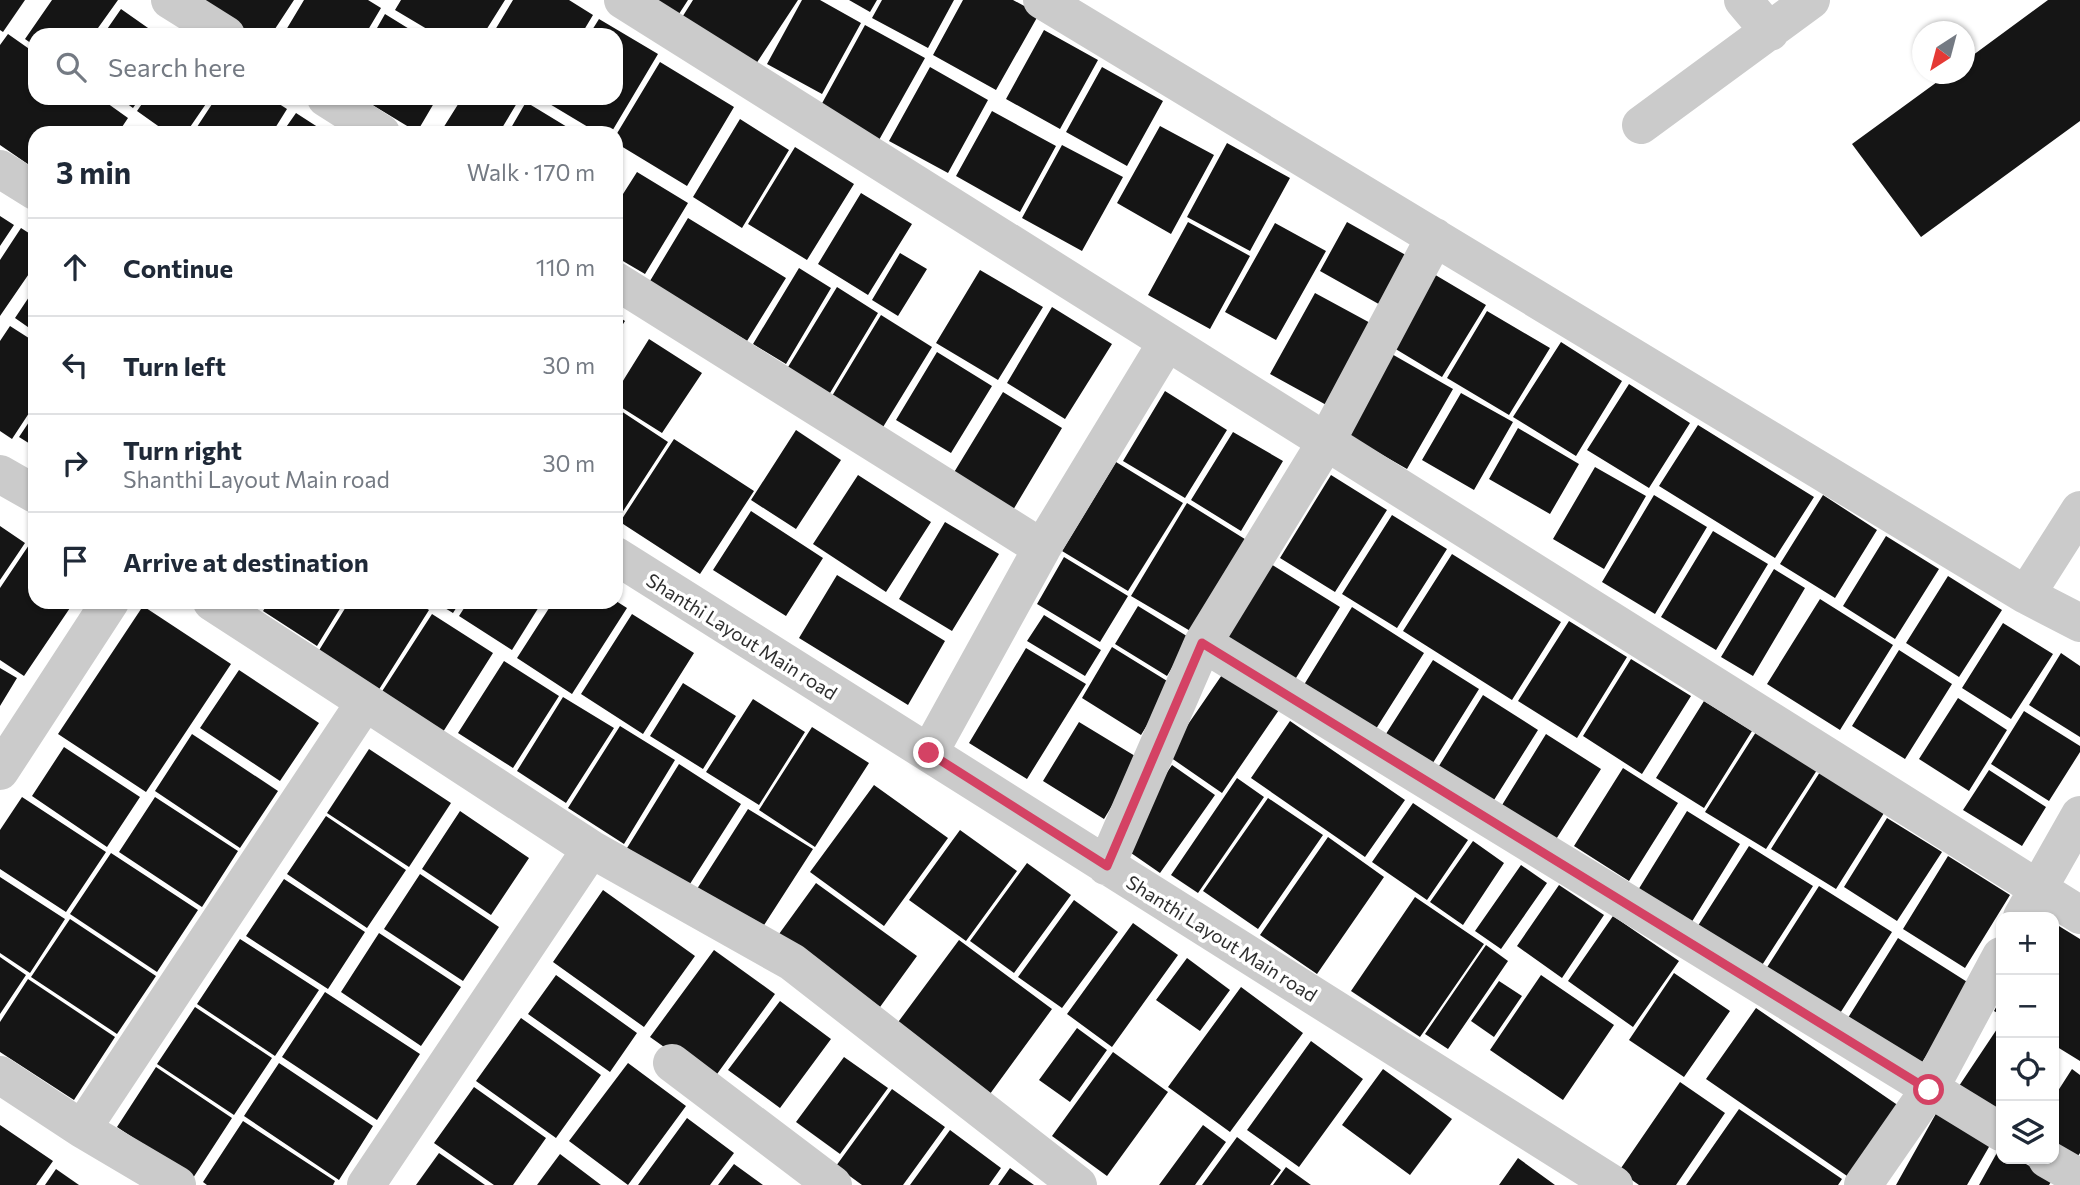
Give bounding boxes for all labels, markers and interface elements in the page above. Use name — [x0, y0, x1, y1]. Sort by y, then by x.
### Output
north arrow — [1912, 21, 1975, 84]
search box — [28, 28, 623, 105]
icon: search — [52, 48, 90, 86]
text: Search here — [108, 51, 246, 82]
text: 3 min — [56, 153, 131, 190]
text: Walk · 170 m — [467, 158, 595, 186]
icon: ahead — [56, 248, 94, 286]
text: Continue — [123, 252, 233, 283]
text: 110 m — [536, 253, 595, 281]
icon: left — [56, 346, 94, 384]
text: Turn left — [123, 350, 226, 381]
text: 30 m — [542, 351, 595, 379]
text: Turn right — [123, 434, 242, 465]
icon: right — [56, 444, 94, 482]
text: 30 m — [542, 449, 595, 477]
text: Shanthi Layout Main road — [123, 465, 390, 493]
icon: arrive — [56, 542, 94, 580]
text: Arrive at destination — [123, 546, 369, 577]
street label: Shanthi Layout Main road — [642, 568, 842, 704]
route end — [913, 737, 944, 768]
street label: Shanthi Layout Main road — [1122, 870, 1322, 1006]
map controls — [1996, 912, 2059, 1164]
button: + — [1996, 912, 2059, 975]
button: − — [1996, 975, 2059, 1038]
button: locate — [1996, 1038, 2059, 1101]
route start — [1913, 1074, 1944, 1105]
button: layers — [1996, 1101, 2059, 1164]

